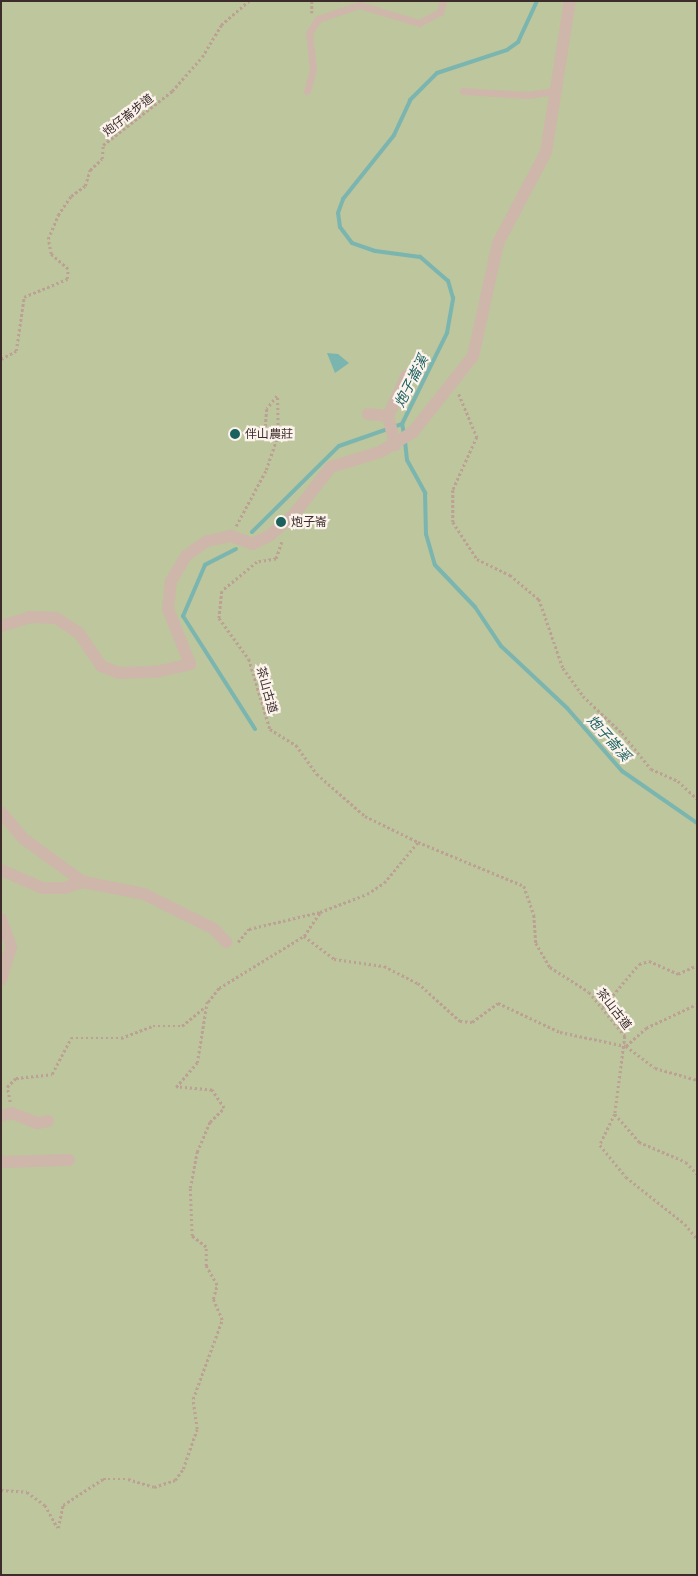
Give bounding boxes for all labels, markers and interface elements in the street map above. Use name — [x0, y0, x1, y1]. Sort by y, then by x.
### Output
street label: 炮仔崙步道 — [100, 91, 156, 139]
water label: 炮子崙溪 — [391, 352, 431, 410]
place label: 伴山農莊 — [245, 427, 293, 441]
marker: 伴山農莊 — [229, 428, 241, 440]
place label: 炮子崙 — [291, 515, 327, 529]
marker: 炮子崙 — [275, 516, 287, 528]
street label: 茶山古道 — [253, 665, 281, 715]
water label: 炮子崙溪 — [584, 712, 634, 764]
street label: 茶山古道 — [594, 986, 634, 1032]

